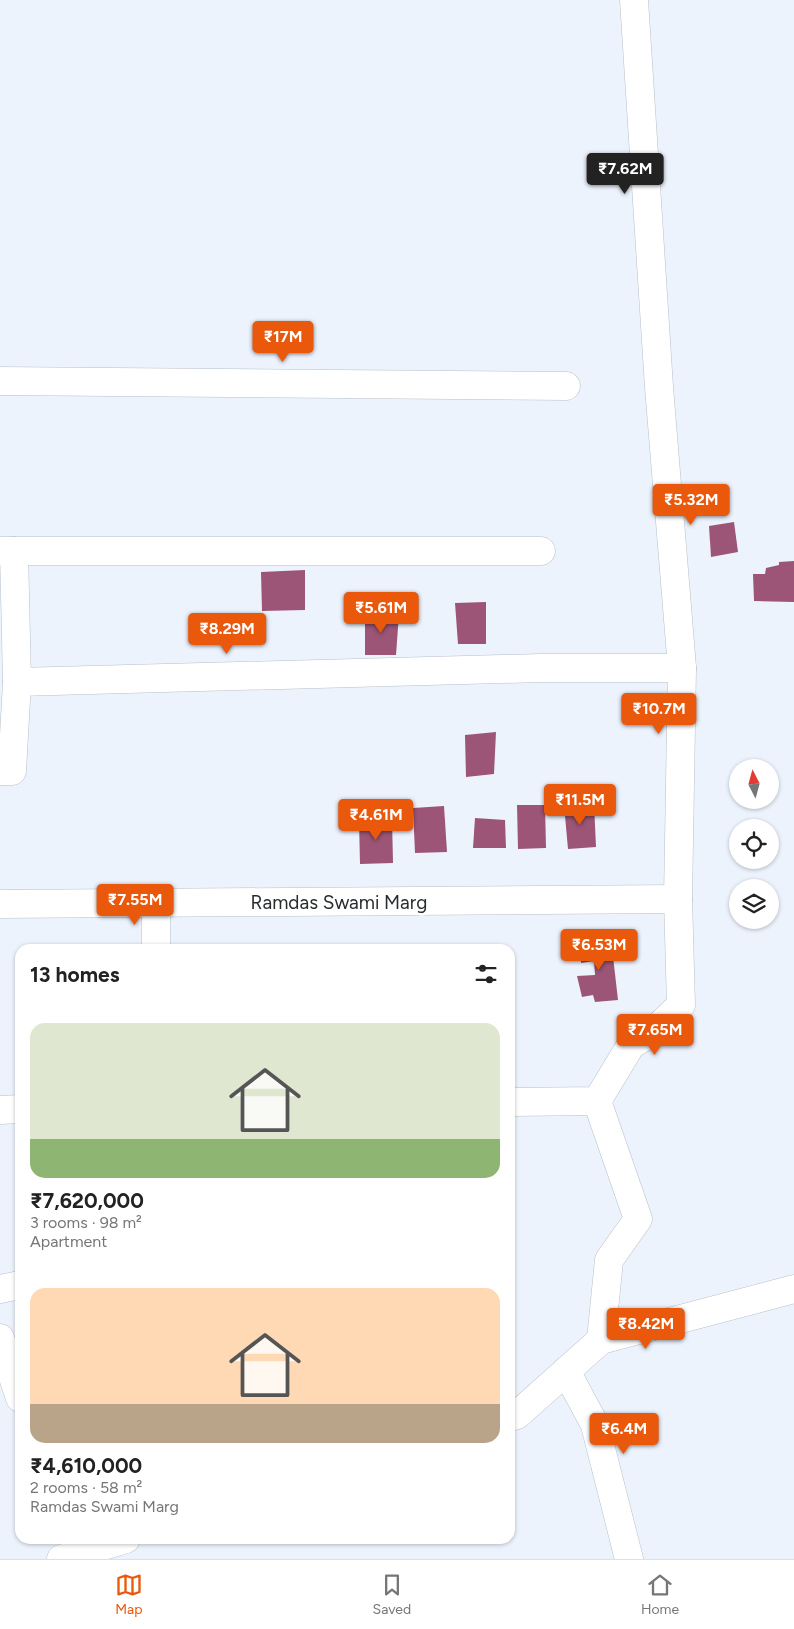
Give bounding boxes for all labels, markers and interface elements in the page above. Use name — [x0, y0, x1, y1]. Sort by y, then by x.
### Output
pin: ₹7.62M — [584, 152, 666, 195]
text: ₹7.62M — [598, 159, 652, 178]
pin: ₹17M — [253, 320, 313, 363]
text: ₹17M — [264, 327, 302, 346]
pin: ₹5.32M — [650, 484, 732, 526]
text: ₹5.32M — [664, 490, 718, 509]
pin: ₹5.61M — [340, 592, 422, 634]
text: ₹5.61M — [355, 598, 407, 617]
pin: ₹8.29M — [186, 612, 268, 655]
text: ₹8.29M — [199, 619, 255, 638]
pin: ₹10.7M — [618, 692, 700, 735]
text: ₹10.7M — [632, 699, 686, 718]
north arrow — [729, 759, 779, 809]
map controls — [729, 759, 779, 929]
pin: ₹11.5M — [539, 784, 621, 826]
text: ₹11.5M — [555, 790, 605, 809]
pin: ₹4.61M — [335, 798, 417, 841]
text: ₹4.61M — [349, 805, 403, 824]
button: locate — [729, 819, 779, 869]
button: layers — [729, 879, 779, 929]
pin: ₹7.55M — [94, 884, 176, 926]
text: ₹7.55M — [108, 890, 162, 909]
street label: Ramdas Swami Marg — [251, 891, 427, 914]
pin: ₹6.53M — [558, 928, 640, 971]
text: ₹6.53M — [572, 935, 626, 954]
icon: filters — [472, 960, 500, 988]
text: 13 homes — [30, 962, 119, 987]
pin: ₹7.65M — [614, 1014, 696, 1056]
text: ₹7.65M — [628, 1020, 682, 1039]
icon: home — [220, 1055, 310, 1145]
text: ₹7,620,000 — [30, 1188, 144, 1213]
text: 3 rooms · 98 m² — [30, 1213, 142, 1232]
text: Apartment — [30, 1232, 107, 1251]
pin: ₹8.42M — [605, 1308, 687, 1350]
text: ₹8.42M — [618, 1314, 674, 1333]
icon: home — [220, 1320, 310, 1410]
pin: ₹6.4M — [589, 1412, 659, 1455]
text: ₹6.4M — [601, 1419, 647, 1438]
text: ₹4,610,000 — [30, 1453, 142, 1478]
text: 2 rooms · 58 m² — [30, 1478, 142, 1497]
text: Ramdas Swami Marg — [30, 1497, 179, 1516]
tab: Map — [115, 1571, 143, 1618]
tab: Saved — [373, 1571, 411, 1618]
tab: Home — [641, 1571, 679, 1618]

